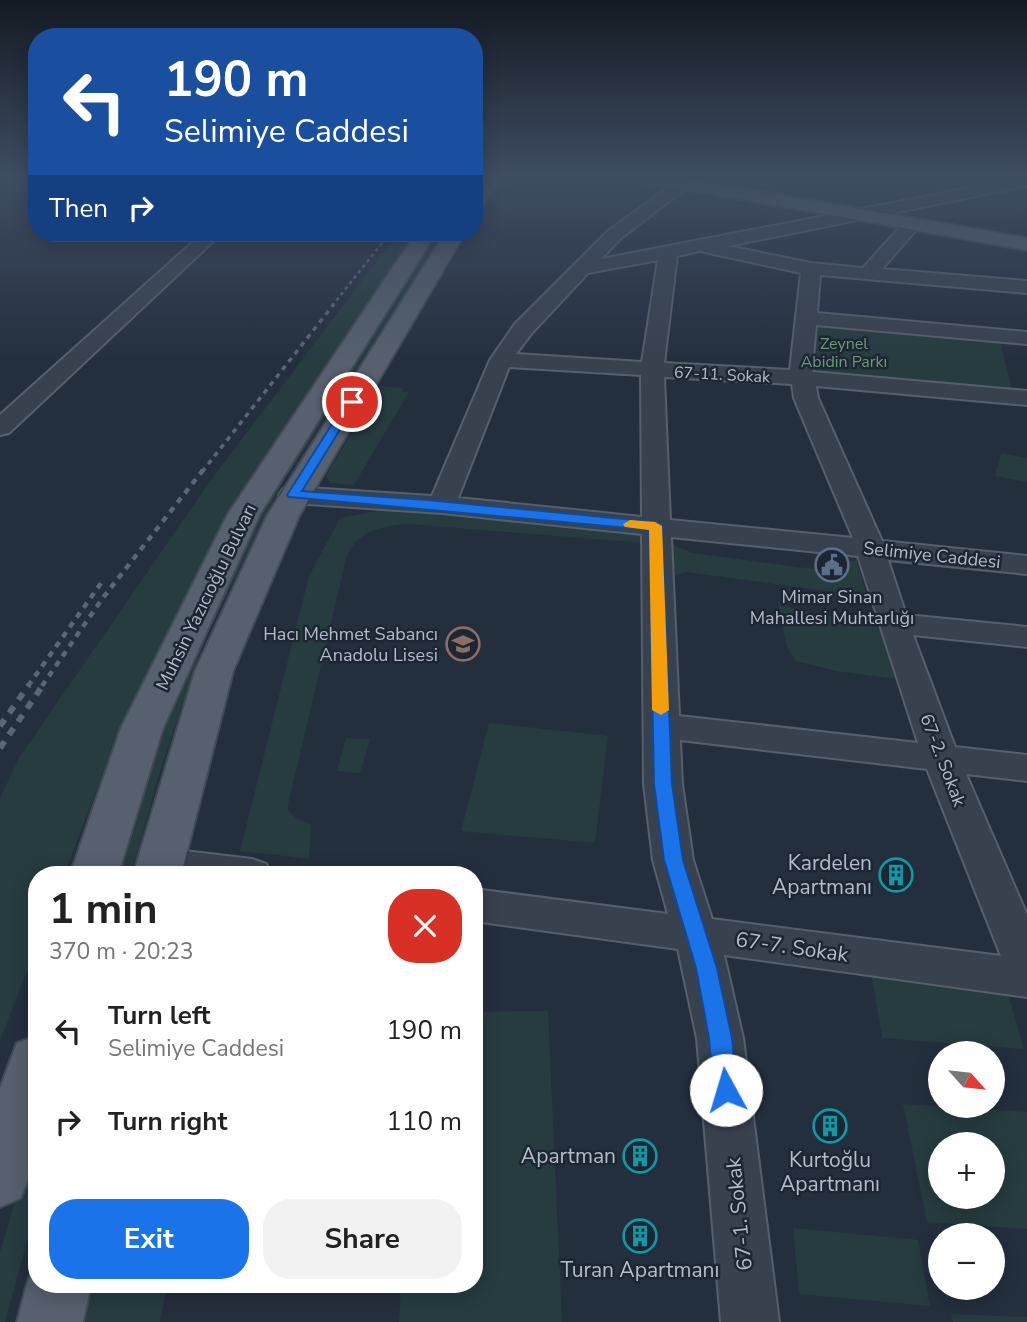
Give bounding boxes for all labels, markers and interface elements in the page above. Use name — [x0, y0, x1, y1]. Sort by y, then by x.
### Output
text: 190 m — [164, 46, 308, 113]
icon: left — [49, 56, 140, 147]
text: Selimiye Caddesi — [164, 110, 409, 153]
icon: right — [122, 189, 160, 227]
text: Then — [49, 191, 108, 226]
park label: Zeynel Abidin Parkı — [801, 333, 887, 373]
street label: 67-11. Sokak — [673, 361, 771, 389]
pin — [322, 372, 382, 432]
icon: arrive — [333, 383, 371, 421]
street label: Muhsin Yazıcıoğlu Bulvarı — [150, 500, 262, 694]
street label: Selimiye Caddesi — [862, 536, 1002, 574]
public building icon: Mimar Sinan Mahallesi Muhtarlığı — [813, 546, 851, 584]
place label: Mimar Sinan Mahallesi Muhtarlığı — [750, 585, 914, 630]
place label: Hacı Mehmet Sabancı Anadolu Lisesi — [263, 622, 438, 667]
school or university icon: Hacı Mehmet Sabancı Anadolu Lisesi — [444, 625, 482, 663]
street label: 67-2. Sokak — [914, 710, 972, 811]
place label: Kardelen Apartmanı — [772, 849, 872, 901]
building icon: Kardelen Apartmanı — [877, 856, 915, 894]
text: 1 min — [49, 881, 158, 938]
button: close — [388, 889, 462, 963]
street label: 67-7. Sokak — [734, 925, 851, 969]
text: 370 m · 20:23 — [49, 936, 194, 967]
text: Turn left — [108, 998, 211, 1033]
icon: left — [49, 1012, 87, 1050]
text: 190 m — [386, 1013, 462, 1048]
text: Selimiye Caddesi — [108, 1033, 284, 1064]
north arrow — [928, 1041, 1004, 1118]
map controls — [928, 1041, 1005, 1300]
position arrow — [689, 1053, 763, 1127]
icon: right — [49, 1103, 87, 1141]
text: Turn right — [108, 1104, 227, 1139]
text: 110 m — [386, 1104, 462, 1139]
building icon: Kurtoğlu Apartmanı — [811, 1107, 849, 1145]
button: + — [928, 1132, 1005, 1209]
building icon: Apartman — [621, 1137, 659, 1175]
place label: Apartman — [521, 1142, 616, 1170]
place label: Kurtoğlu Apartmanı — [780, 1146, 880, 1198]
street label: 67-1. Sokak — [719, 1156, 759, 1272]
button: Exit — [49, 1199, 249, 1279]
button: Share — [263, 1199, 462, 1279]
building icon: Turan Apartmanı — [621, 1217, 659, 1255]
button: − — [928, 1223, 1005, 1300]
place label: Turan Apartmanı — [561, 1256, 719, 1284]

